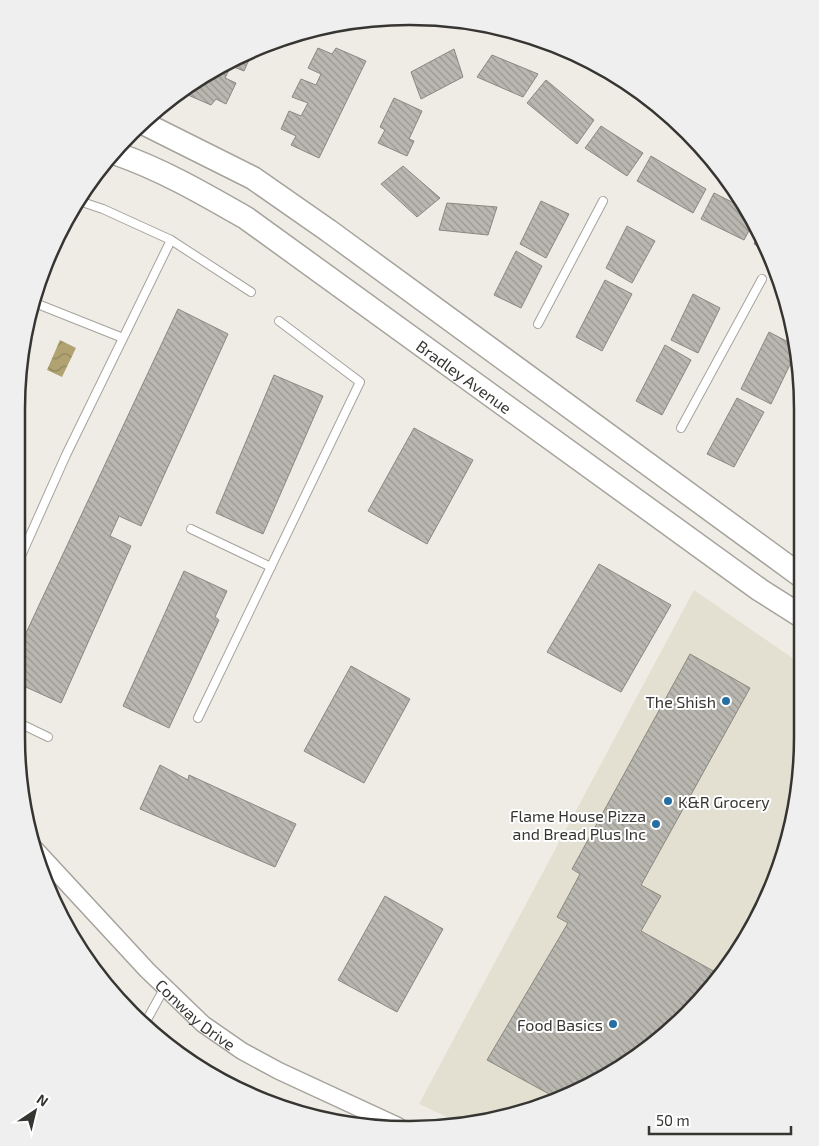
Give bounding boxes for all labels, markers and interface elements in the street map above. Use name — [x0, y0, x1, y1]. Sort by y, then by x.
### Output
street label: Bradley Avenue — [413, 335, 516, 417]
place label: The Shish — [646, 692, 716, 711]
marker: The Shish — [720, 695, 732, 707]
place label: K&R Grocery — [678, 792, 770, 811]
marker: K&R Grocery — [662, 795, 674, 807]
place label: Flame House Pizza and Bread Plus Inc — [510, 806, 646, 843]
marker: Flame House Pizza and Bread Plus Inc — [650, 818, 662, 830]
street label: Conway Drive — [152, 975, 240, 1053]
place label: Food Basics — [517, 1015, 603, 1034]
marker: Food Basics — [607, 1018, 619, 1030]
north arrow — [10, 1086, 60, 1136]
text: N — [34, 1090, 52, 1110]
scale bar — [649, 1104, 792, 1136]
text: 50 m — [656, 1111, 690, 1129]

